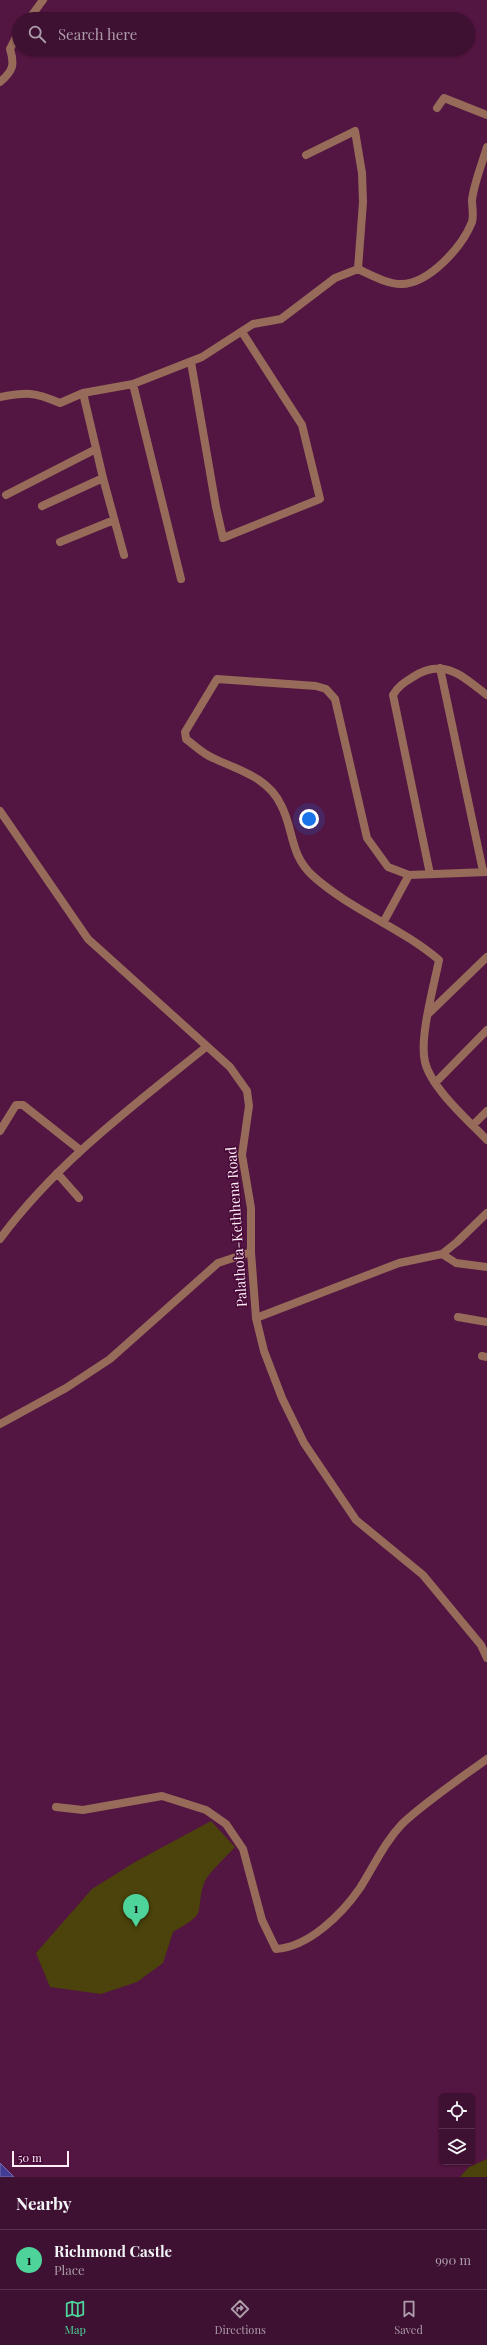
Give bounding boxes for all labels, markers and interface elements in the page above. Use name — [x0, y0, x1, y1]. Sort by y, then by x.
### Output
search box — [12, 12, 475, 56]
icon: search — [26, 23, 48, 45]
text: Search here — [58, 24, 137, 44]
your location — [299, 809, 319, 829]
street label: Palathota-Kethhena Road — [221, 1146, 251, 1308]
pin: 1 — [123, 1894, 149, 1927]
map controls — [439, 2093, 475, 2165]
button: locate — [439, 2093, 475, 2129]
button: layers — [439, 2129, 475, 2165]
scale bar — [12, 2149, 69, 2168]
text: 50 m — [18, 2150, 42, 2165]
text: Nearby — [16, 2192, 71, 2214]
text: Richmond Castle — [54, 2241, 172, 2261]
text: 1 — [27, 2251, 31, 2268]
text: 990 m — [435, 2251, 471, 2268]
text: Place — [54, 2261, 85, 2278]
tab: Map — [64, 2298, 86, 2337]
tab: Directions — [214, 2298, 266, 2337]
tab: Saved — [394, 2298, 423, 2337]

